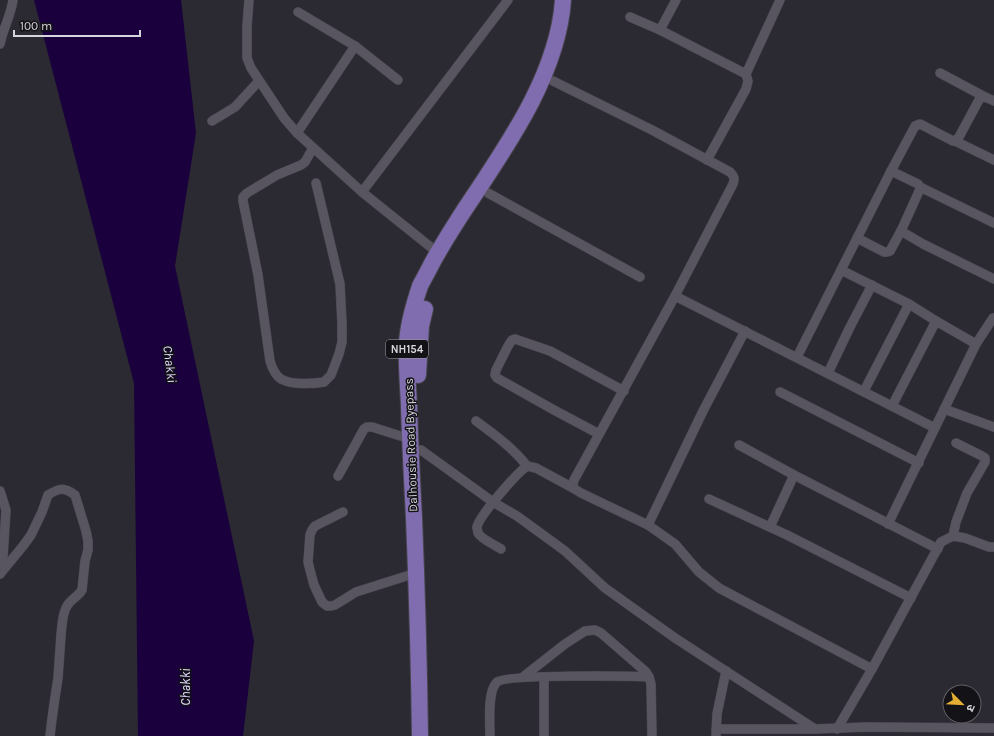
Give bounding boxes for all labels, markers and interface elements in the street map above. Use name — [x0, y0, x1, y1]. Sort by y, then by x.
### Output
scale bar — [14, 12, 140, 38]
text: 100 m — [20, 19, 52, 33]
road number: NH154 — [386, 340, 428, 358]
water label: Chakki — [160, 344, 180, 384]
street label: Dalhousie Road Byepass — [402, 378, 420, 512]
water label: Chakki — [178, 668, 193, 706]
north arrow — [942, 684, 982, 724]
text: उ — [963, 702, 978, 714]

